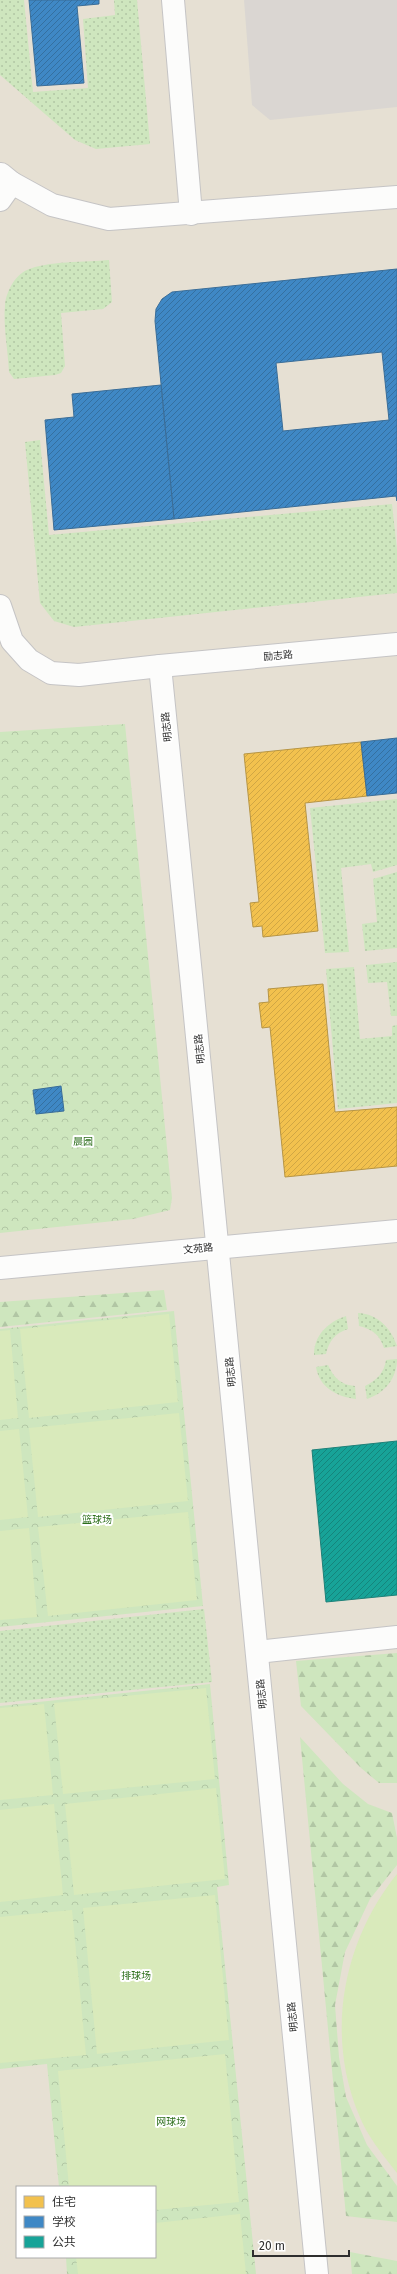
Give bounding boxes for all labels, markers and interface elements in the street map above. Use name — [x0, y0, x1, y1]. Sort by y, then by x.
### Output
street label: 励志路 — [263, 649, 294, 663]
street label: 明志路 — [159, 711, 175, 742]
street label: 明志路 — [192, 1033, 208, 1064]
park label: 晨园 — [73, 1136, 93, 1148]
street label: 文苑路 — [183, 1241, 214, 1257]
street label: 明志路 — [223, 1356, 239, 1387]
park label: 篮球场 — [82, 1514, 112, 1526]
street label: 明志路 — [254, 1678, 270, 1709]
park label: 排球场 — [121, 1970, 151, 1982]
street label: 明志路 — [285, 2001, 301, 2032]
park label: 网球场 — [156, 2116, 186, 2128]
legend — [16, 2186, 156, 2258]
text: 住宅 — [52, 2195, 76, 2209]
text: 学校 — [52, 2215, 76, 2229]
scale bar — [253, 2232, 349, 2258]
text: 公共 — [52, 2235, 76, 2249]
text: 20 m — [259, 2239, 285, 2253]

